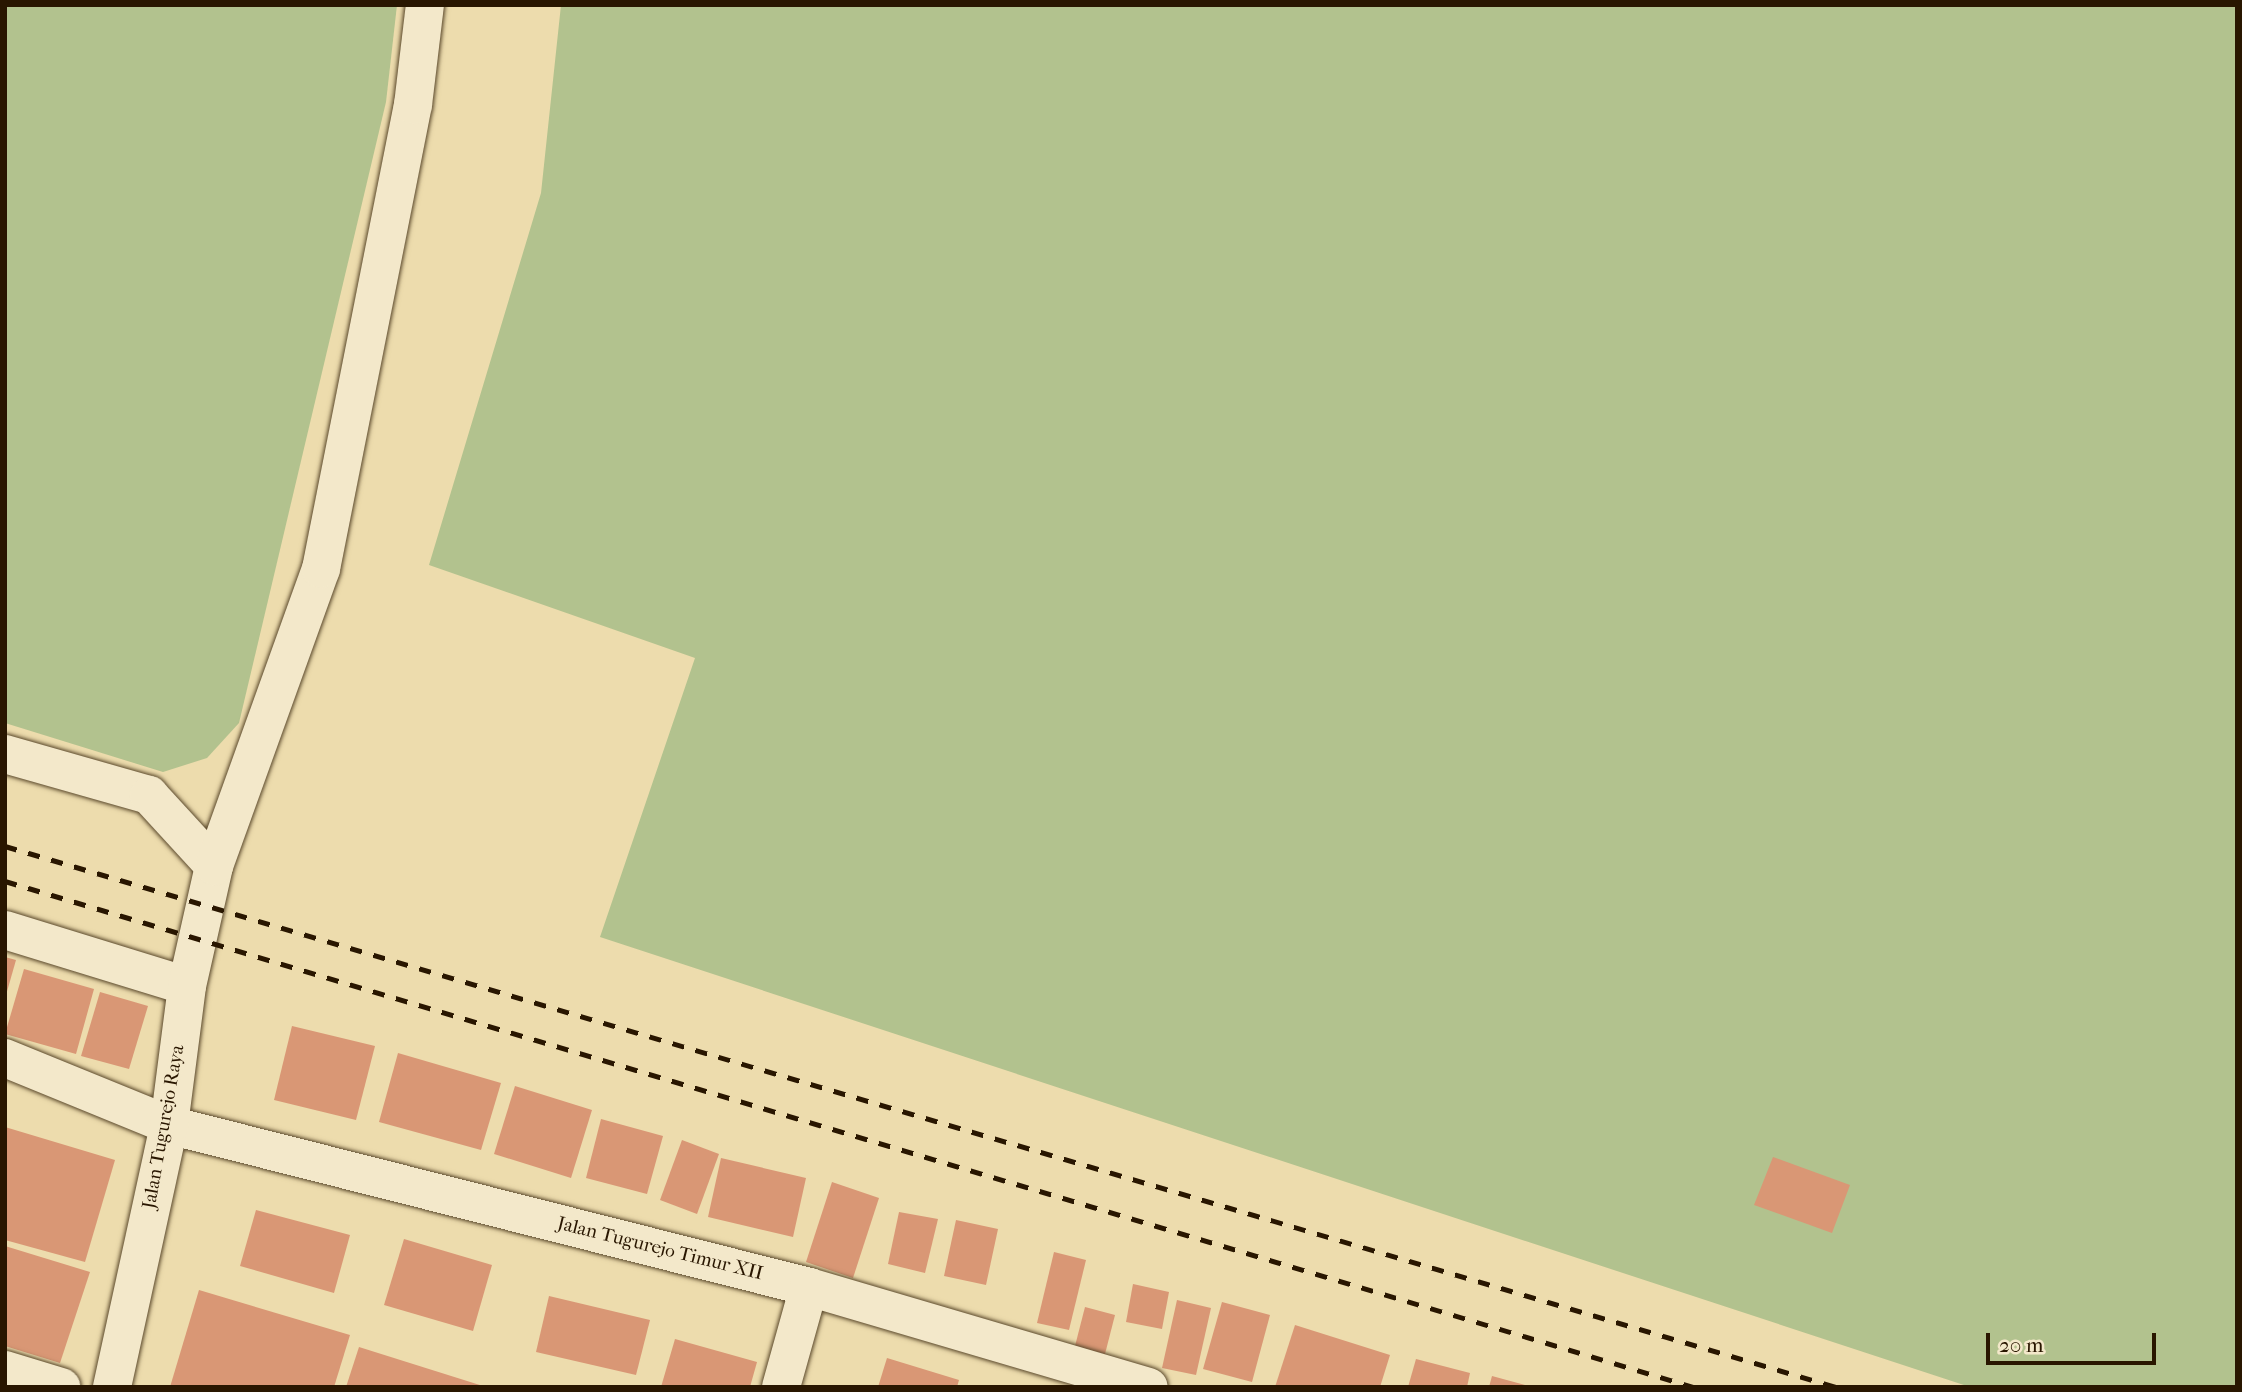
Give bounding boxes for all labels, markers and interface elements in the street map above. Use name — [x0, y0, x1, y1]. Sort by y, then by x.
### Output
street label: Jalan Tugurejo Raya — [138, 1043, 190, 1211]
street label: Jalan Tugurejo Timur XII — [555, 1212, 765, 1286]
scale bar — [1990, 1318, 2160, 1362]
text: 20 m — [1999, 1333, 2043, 1357]

